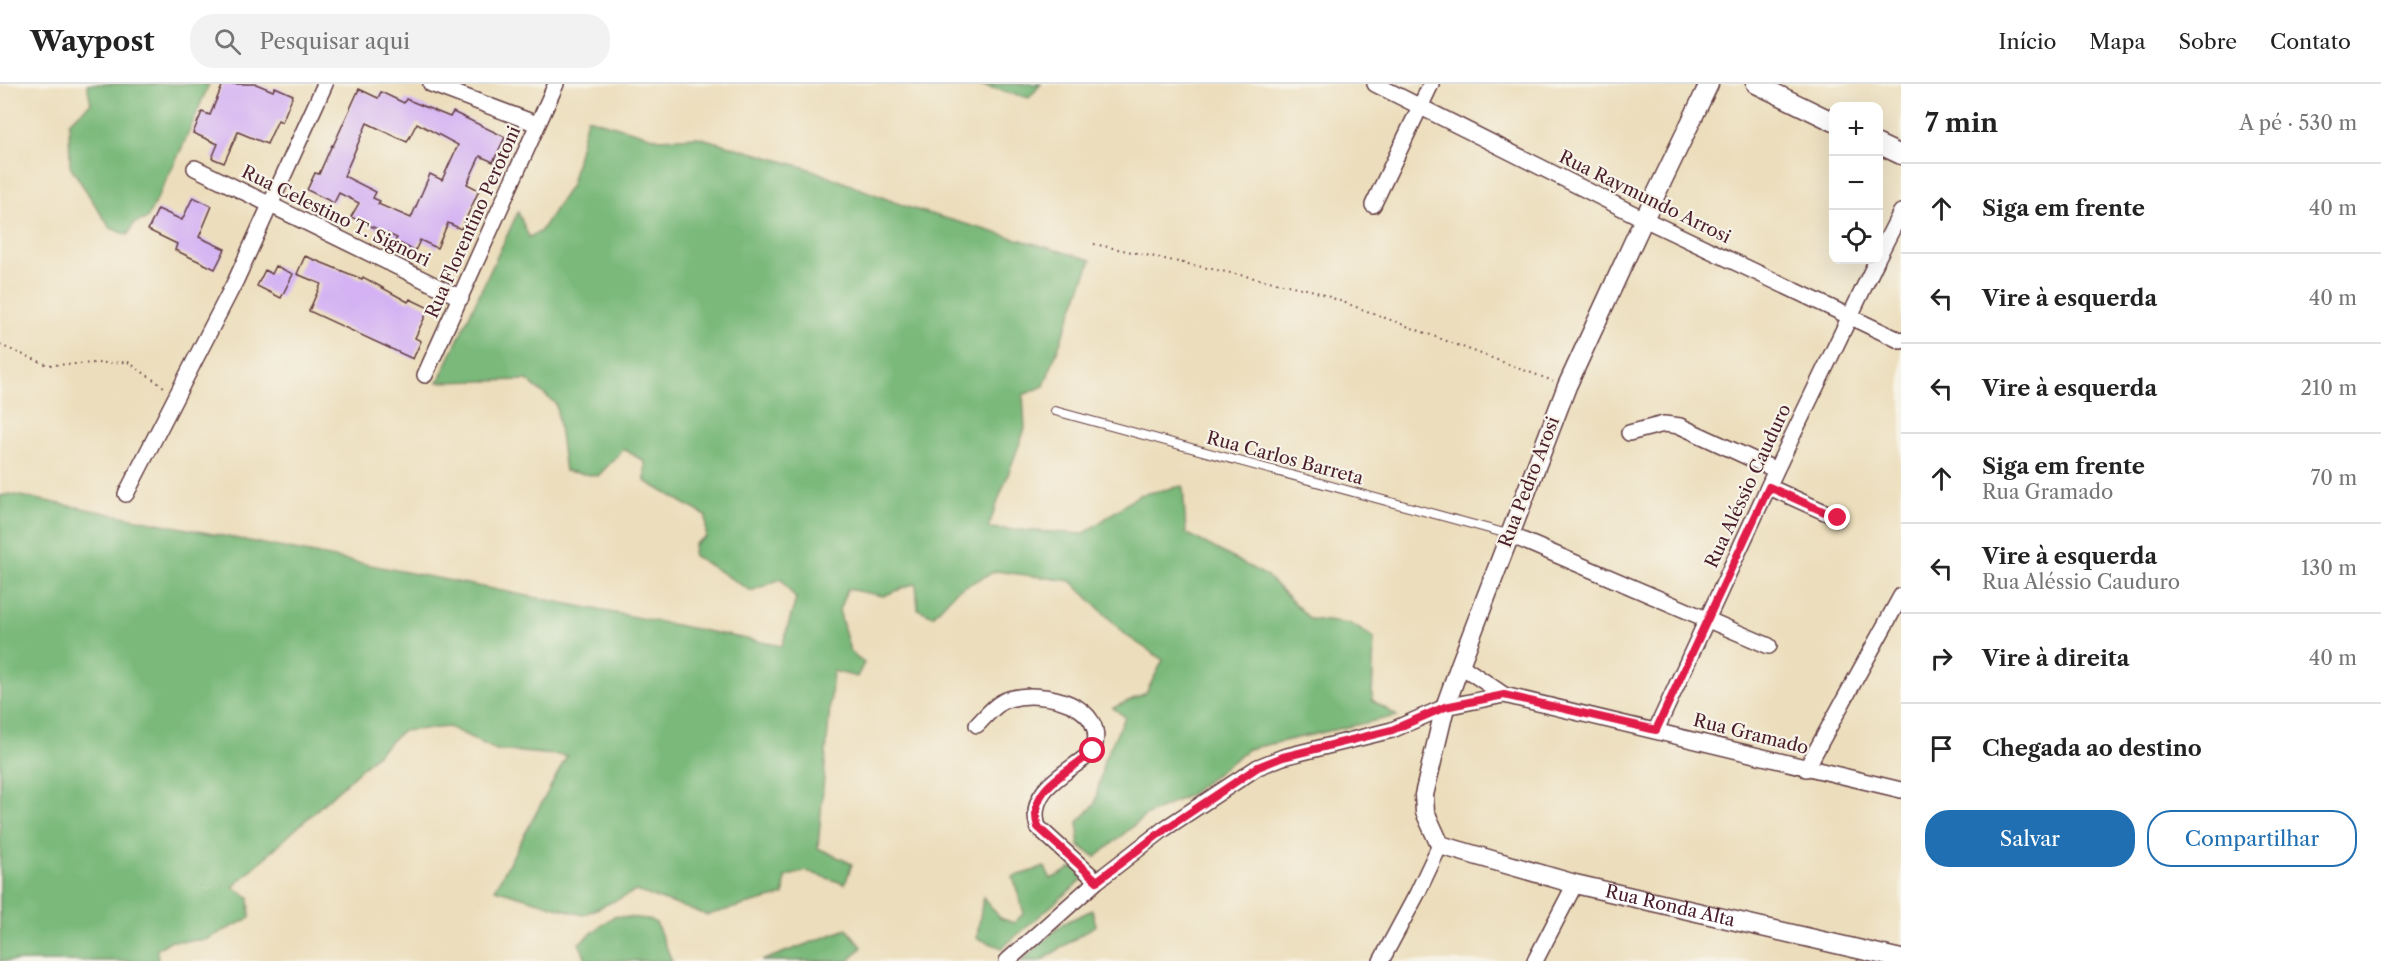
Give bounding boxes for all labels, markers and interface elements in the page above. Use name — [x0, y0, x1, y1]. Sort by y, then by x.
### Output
search box — [190, 14, 610, 68]
text: Waypost — [30, 24, 154, 58]
icon: search — [211, 25, 244, 58]
text: Pesquisar aqui — [259, 28, 410, 55]
text: Início — [1999, 29, 2056, 54]
text: Mapa — [2089, 29, 2146, 54]
text: Sobre — [2179, 29, 2237, 54]
text: Contato — [2270, 29, 2351, 54]
map controls — [1829, 102, 1883, 264]
button: + — [1829, 102, 1883, 156]
text: 7 min — [1925, 107, 1998, 139]
text: A pé · 530 m — [2239, 111, 2357, 135]
street label: Rua Florentino Perotoni — [421, 122, 526, 321]
street label: Rua Raymundo Arrosi — [1556, 146, 1735, 248]
button: − — [1829, 156, 1883, 210]
street label: Rua Celestino T. Signori — [238, 161, 434, 271]
icon: ahead — [1925, 192, 1958, 225]
text: Siga em frente — [1982, 195, 2145, 222]
text: 40 m — [2309, 196, 2357, 220]
button: locate — [1829, 210, 1883, 264]
icon: left — [1925, 282, 1958, 315]
text: Vire à esquerda — [1982, 285, 2157, 312]
text: 40 m — [2309, 286, 2357, 310]
icon: left — [1925, 372, 1958, 405]
text: Vire à esquerda — [1982, 375, 2157, 402]
text: 210 m — [2300, 376, 2357, 400]
street label: Rua Aléssio Cauduro — [1700, 401, 1796, 571]
street label: Rua Pedro Arosi — [1494, 413, 1564, 550]
street label: Rua Carlos Barreta — [1204, 427, 1366, 490]
text: Siga em frente — [1982, 453, 2145, 480]
icon: ahead — [1925, 462, 1958, 495]
text: 70 m — [2311, 466, 2357, 490]
text: Rua Gramado — [1982, 480, 2113, 504]
route end — [1824, 504, 1850, 530]
text: Vire à esquerda — [1982, 543, 2157, 570]
icon: left — [1925, 552, 1958, 585]
text: 130 m — [2301, 556, 2357, 580]
text: Rua Aléssio Cauduro — [1982, 570, 2180, 594]
icon: right — [1925, 642, 1958, 675]
text: Vire à direita — [1982, 645, 2129, 672]
text: 40 m — [2309, 646, 2357, 670]
street label: Rua Gramado — [1691, 709, 1811, 759]
icon: arrive — [1925, 732, 1958, 765]
text: Chegada ao destino — [1982, 735, 2202, 762]
route start — [1079, 737, 1105, 763]
button: Salvar — [1925, 810, 2135, 867]
button: Compartilhar — [2147, 810, 2357, 867]
street label: Rua Ronda Alta — [1603, 880, 1738, 932]

